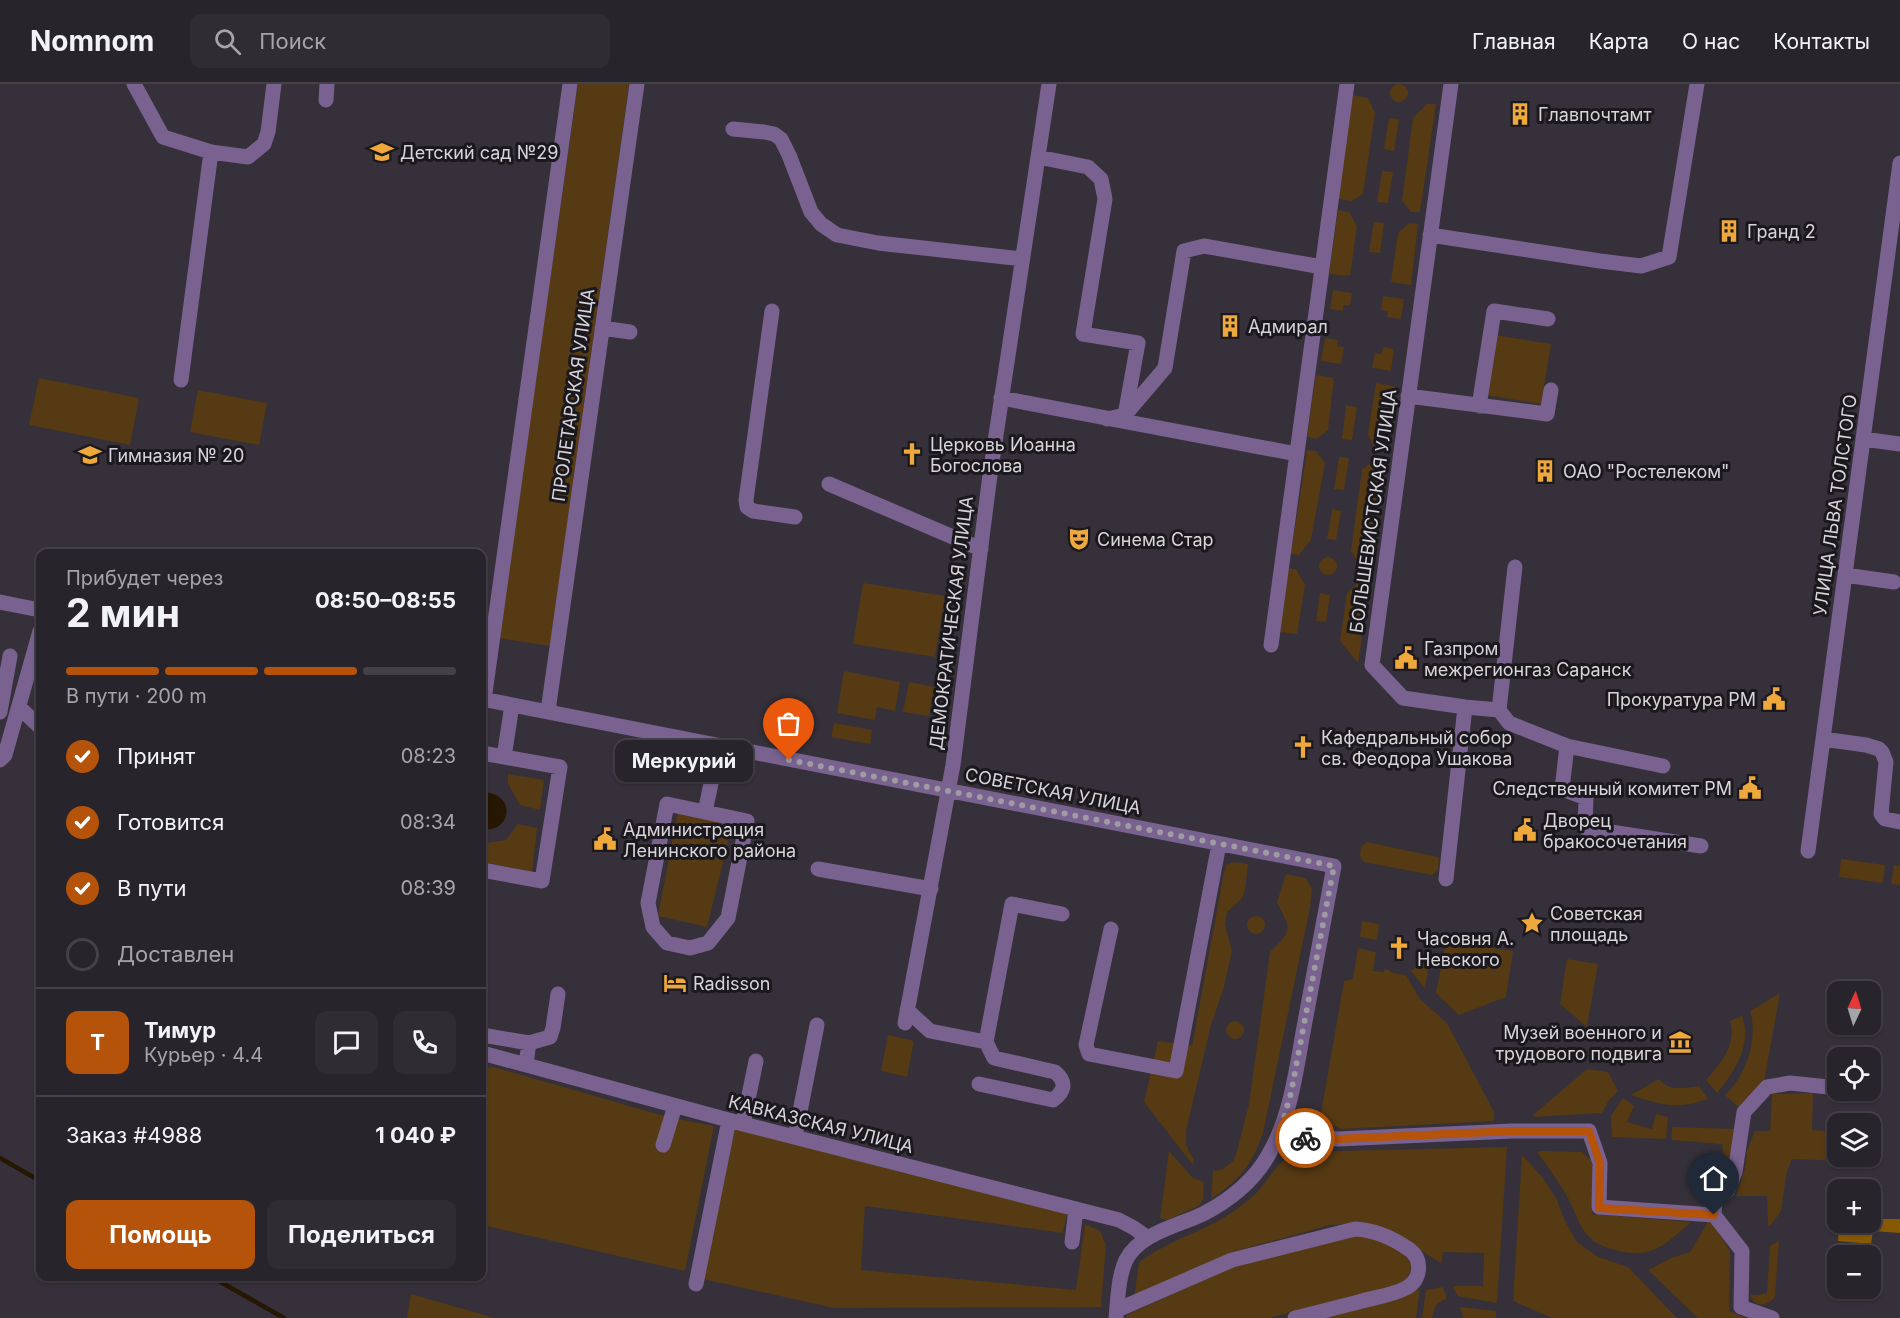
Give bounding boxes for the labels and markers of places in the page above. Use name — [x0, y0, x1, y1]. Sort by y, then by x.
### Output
building icon: Главпочтамт — [1507, 101, 1533, 127]
place label: Главпочтамт — [1538, 104, 1652, 125]
school or university icon: Детский сад №29 — [369, 139, 395, 165]
place label: Детский сад №29 — [400, 142, 558, 163]
building icon: Гранд 2 — [1716, 218, 1742, 244]
place label: Гранд 2 — [1747, 221, 1816, 242]
building icon: Адмирал — [1217, 313, 1243, 339]
place label: Адмирал — [1248, 316, 1328, 337]
place label: Церковь Иоанна Богослова — [930, 434, 1076, 476]
church icon: Церковь Иоанна Богослова — [899, 441, 925, 467]
school or university icon: Гимназия № 20 — [77, 442, 103, 468]
place label: Гимназия № 20 — [108, 445, 244, 466]
building icon: ОАО "Ростелеком" — [1532, 458, 1558, 484]
place label: ОАО "Ростелеком" — [1563, 461, 1729, 482]
theatre icon: Синема Стар — [1066, 526, 1092, 552]
place label: Синема Стар — [1097, 529, 1214, 550]
place label: Газпром межрегионгаз Саранск — [1424, 638, 1632, 680]
public building icon: Газпром межрегионгаз Саранск — [1393, 645, 1419, 671]
public building icon: Прокуратура РМ — [1761, 686, 1787, 712]
place label: Прокуратура РМ — [1607, 689, 1756, 710]
pin — [763, 698, 814, 760]
place label: Кафедральный собор св. Феодора Ушакова — [1321, 727, 1512, 769]
church icon: Кафедральный собор св. Феодора Ушакова — [1290, 734, 1316, 760]
callout: Меркурий — [615, 739, 753, 781]
public building icon: Следственный комитет РМ — [1737, 775, 1763, 801]
place label: Следственный комитет РМ — [1492, 778, 1732, 799]
place label: Дворец бракосочетания — [1543, 810, 1687, 852]
public building icon: Дворец бракосочетания — [1512, 817, 1538, 843]
place label: Администрация Ленинского района — [623, 819, 796, 861]
public building icon: Администрация Ленинского района — [592, 826, 618, 852]
place label: Советская площадь — [1550, 903, 1643, 945]
place icon: Советская площадь — [1519, 910, 1545, 936]
place label: Часовня А. Невского — [1417, 928, 1514, 970]
church icon: Часовня А. Невского — [1386, 935, 1412, 961]
hotel icon: Radisson — [662, 970, 688, 996]
place label: Radisson — [693, 973, 770, 994]
place label: Музей военного и трудового подвига — [1495, 1022, 1662, 1064]
museum icon: Музей военного и трудового подвига — [1667, 1029, 1693, 1055]
pin — [1688, 1153, 1739, 1215]

